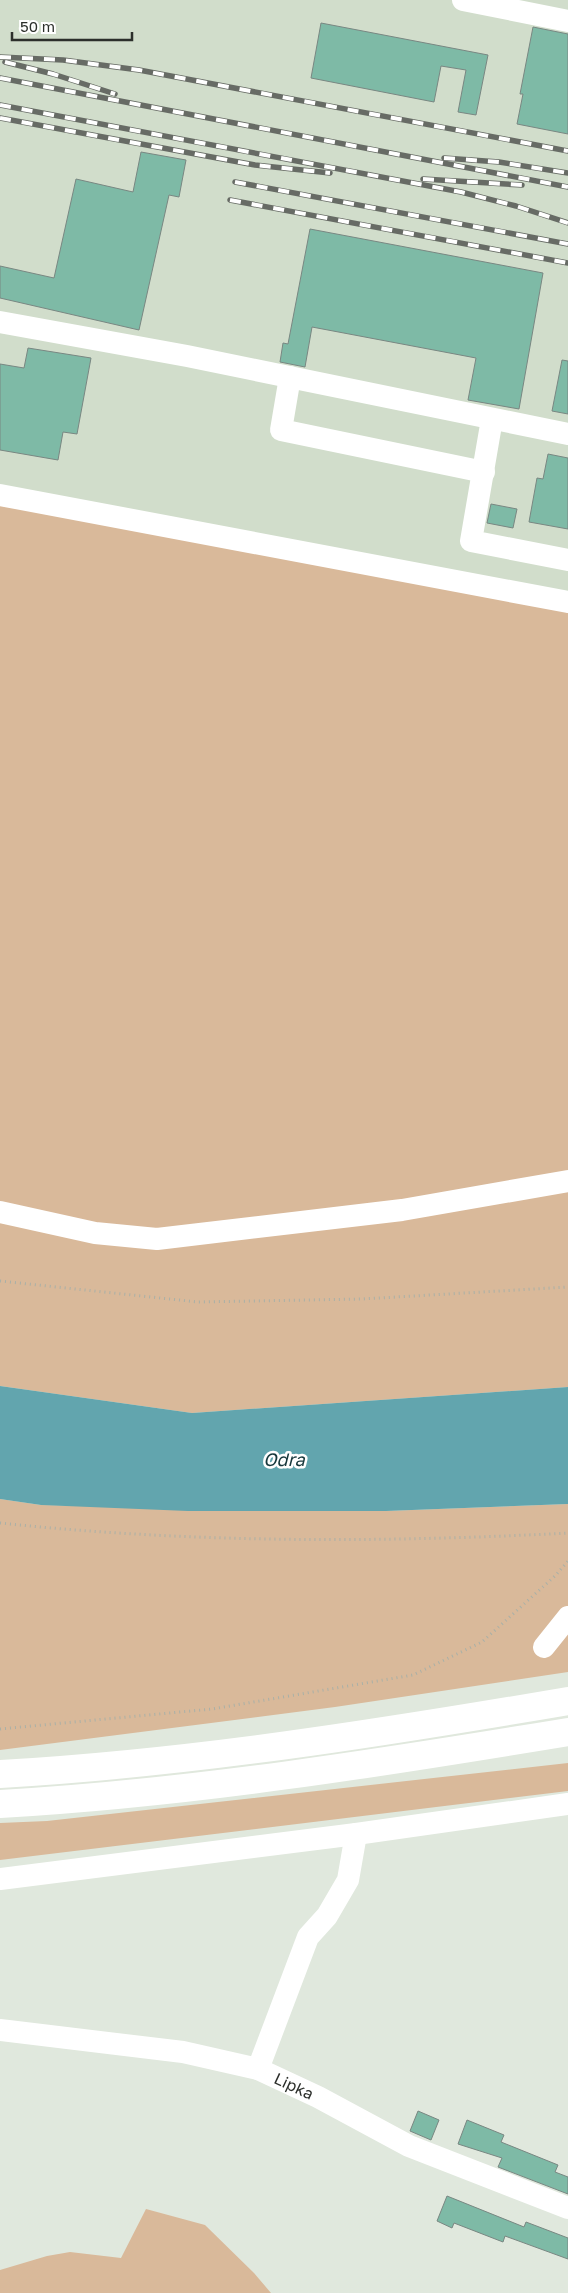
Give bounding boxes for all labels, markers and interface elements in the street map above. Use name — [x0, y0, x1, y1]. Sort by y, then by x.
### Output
scale bar — [12, 10, 132, 42]
text: 50 m — [20, 17, 55, 35]
water label: Odra — [263, 1448, 306, 1470]
street label: Lipka — [271, 2068, 317, 2104]

